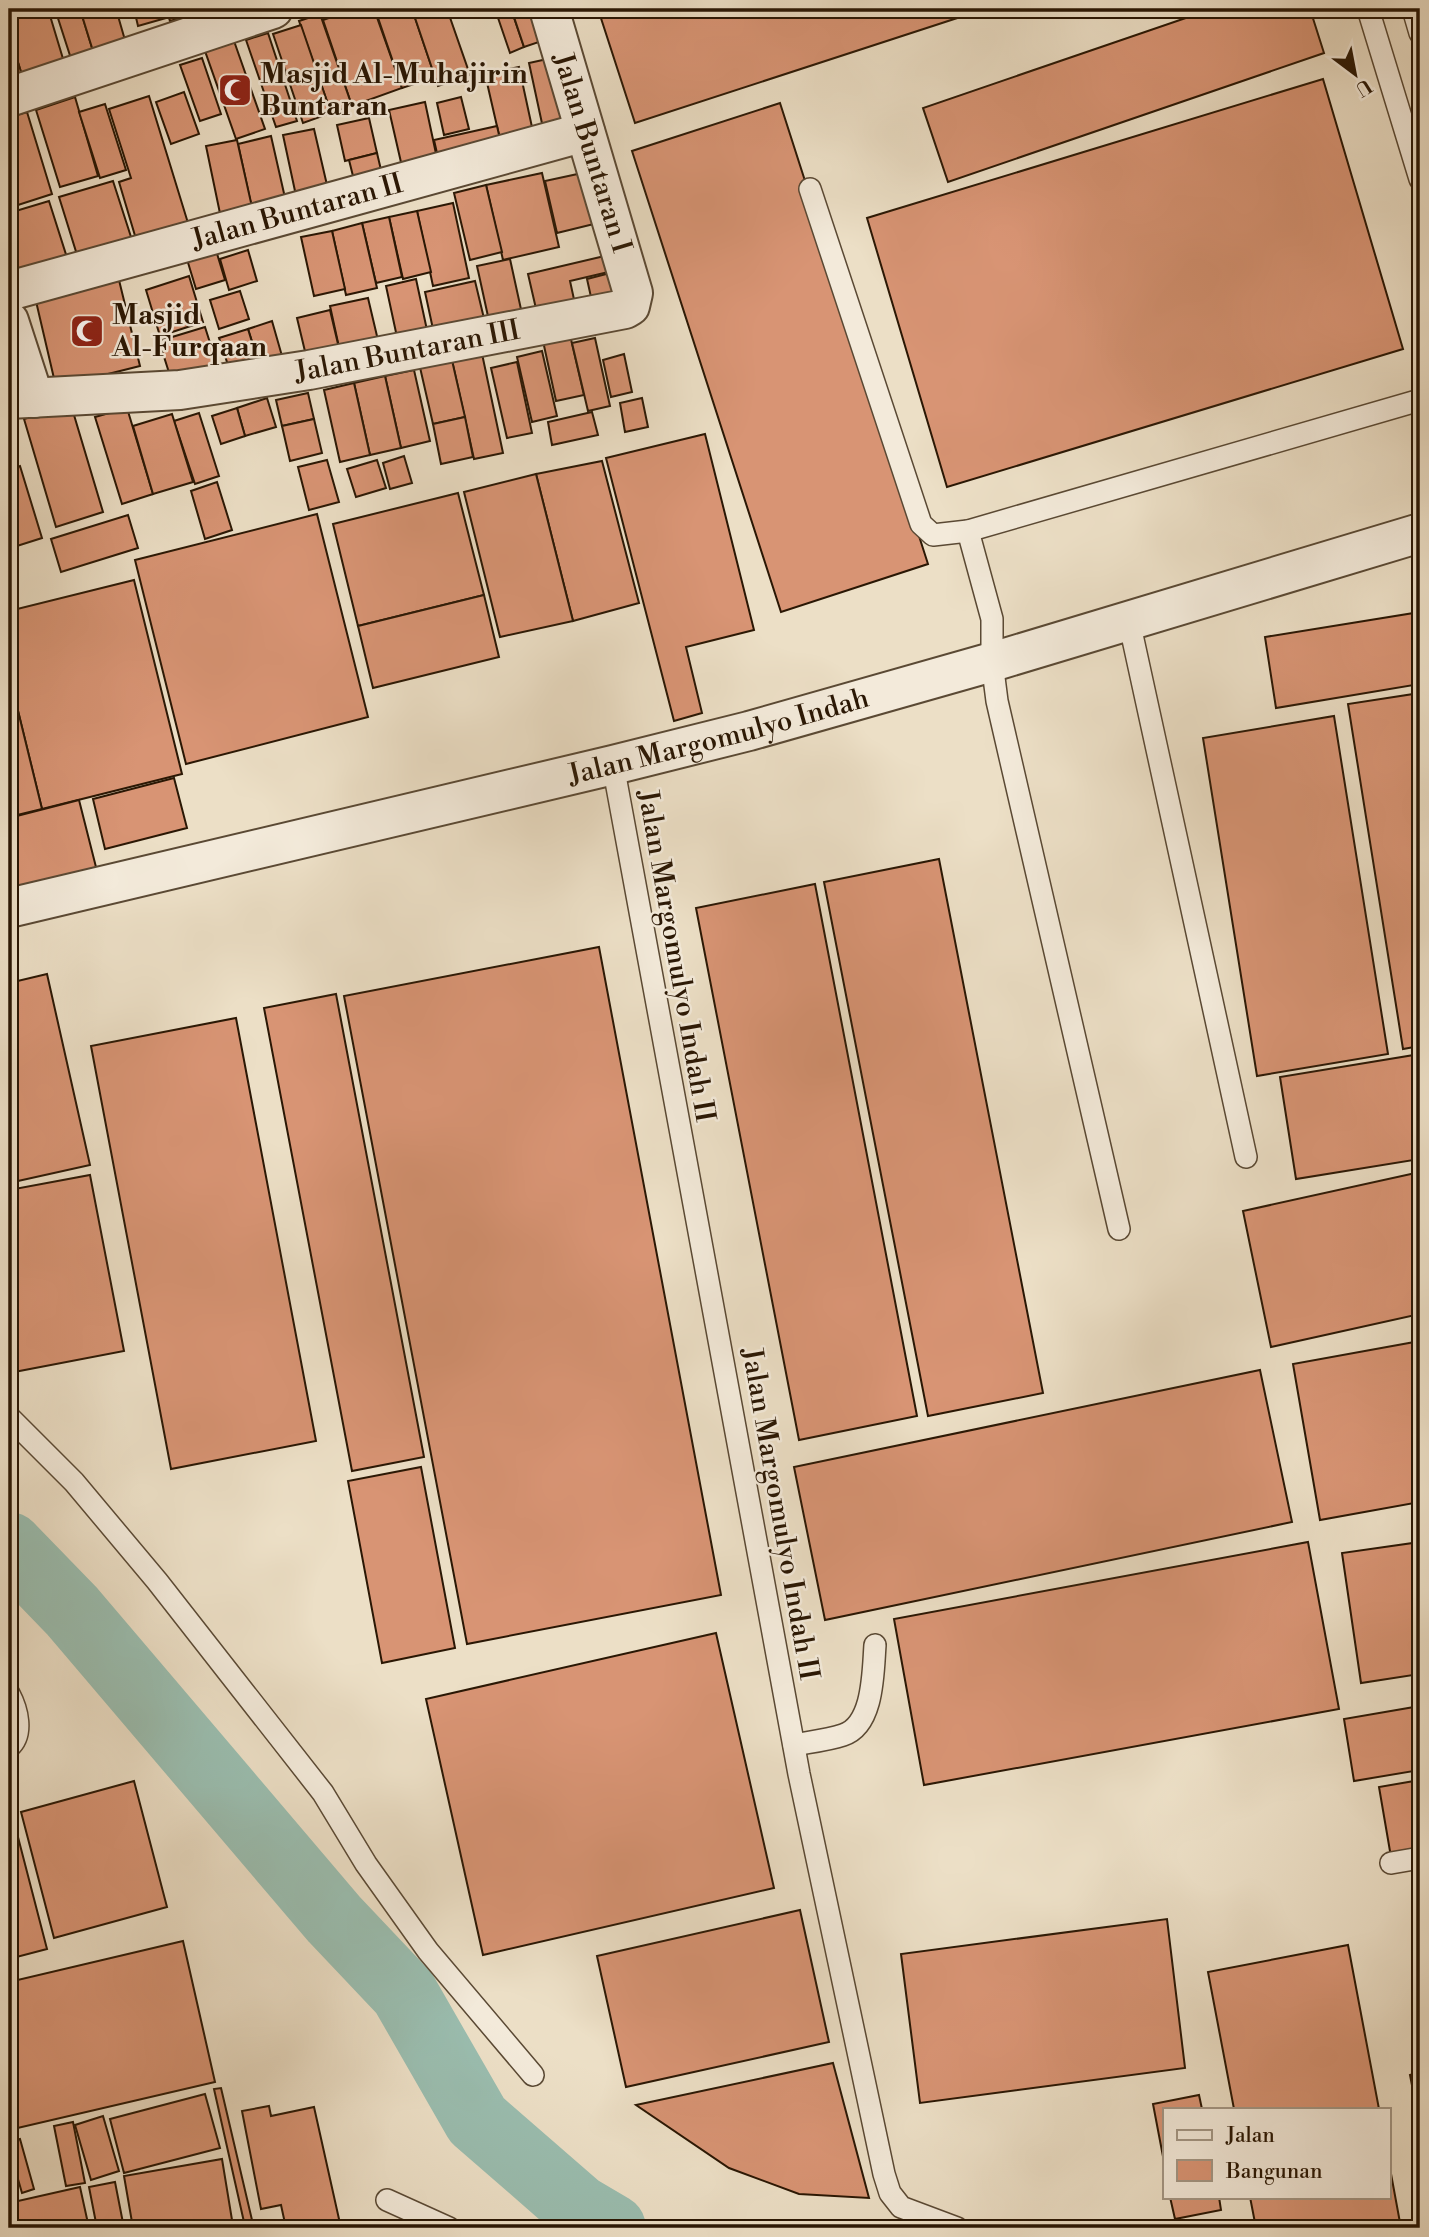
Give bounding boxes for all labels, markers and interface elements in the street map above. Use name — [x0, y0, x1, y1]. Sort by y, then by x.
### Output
north arrow — [1320, 38, 1390, 108]
street label: Jalan Buntaran I — [545, 48, 639, 257]
place label: Masjid Al-Muhajirin Buntaran — [260, 57, 528, 124]
mosque icon: Masjid Al-Muhajirin Buntaran — [216, 71, 254, 109]
text: U — [1351, 73, 1376, 102]
street label: Jalan Buntaran II — [187, 165, 407, 258]
place label: Masjid Al-Furqaan — [111, 298, 267, 365]
mosque icon: Masjid Al-Furqaan — [68, 312, 106, 350]
street label: Jalan Buntaran III — [292, 312, 523, 390]
street label: Jalan Margomulyo Indah — [564, 680, 873, 793]
street label: Jalan Margomulyo Indah II — [629, 786, 723, 1125]
street label: Jalan Margomulyo Indah II — [733, 1344, 827, 1683]
legend — [1163, 2108, 1390, 2198]
text: Jalan — [1225, 2123, 1275, 2149]
text: Bangunan — [1225, 2159, 1323, 2185]

